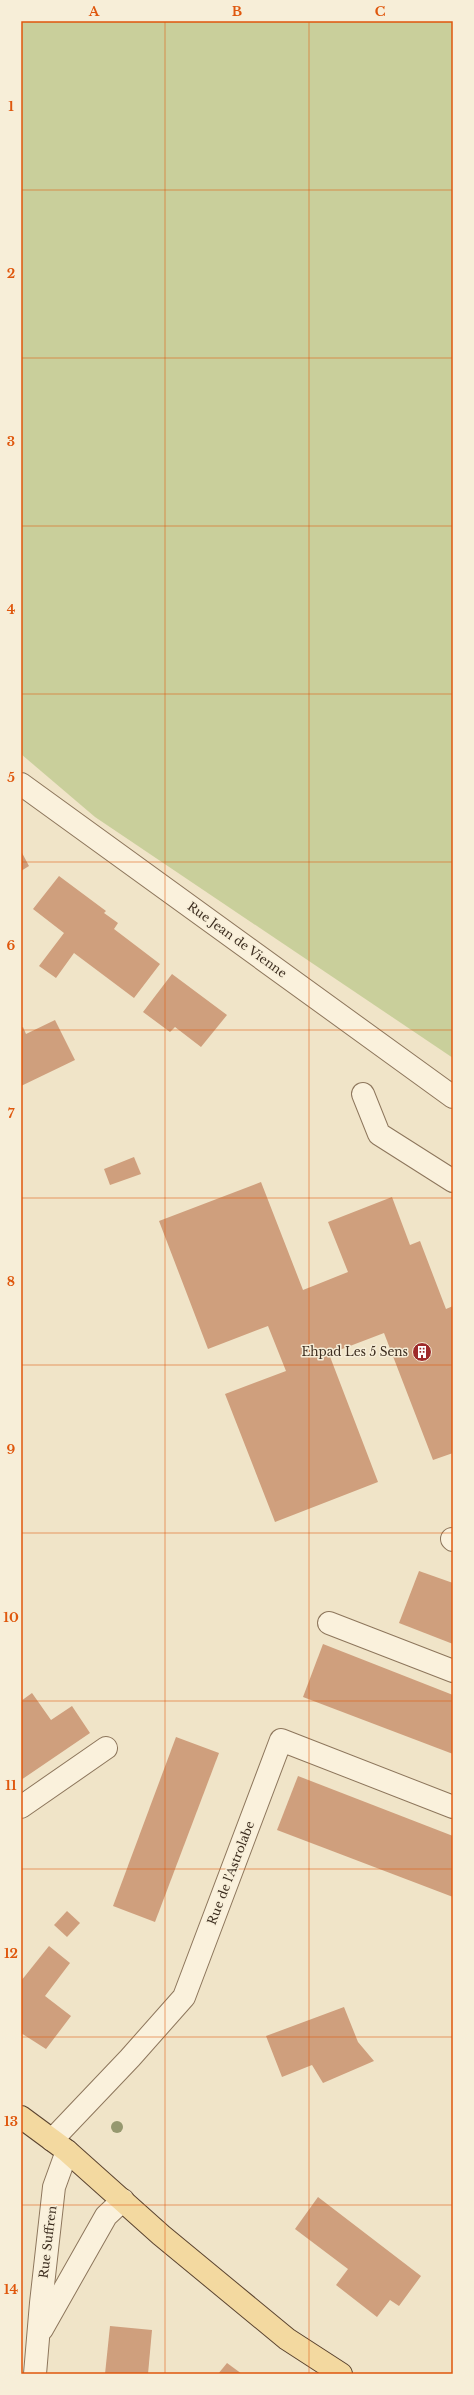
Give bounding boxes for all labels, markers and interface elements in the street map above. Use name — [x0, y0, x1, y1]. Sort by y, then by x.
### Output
text: A — [88, 3, 100, 20]
text: B — [232, 3, 242, 20]
text: C — [375, 3, 386, 20]
text: 1 — [8, 98, 14, 115]
text: 2 — [7, 265, 15, 282]
text: 3 — [7, 433, 15, 450]
text: 4 — [7, 601, 16, 618]
text: 5 — [7, 769, 15, 786]
street label: Rue Jean de Vienne — [185, 899, 290, 981]
text: 6 — [7, 937, 16, 954]
text: 7 — [8, 1105, 15, 1122]
text: 8 — [7, 1273, 15, 1290]
building icon: Ehpad Les 5 Sens — [411, 1341, 433, 1363]
place label: Ehpad Les 5 Sens — [302, 1344, 408, 1359]
text: 9 — [7, 1441, 16, 1458]
text: 10 — [3, 1609, 19, 1626]
text: 11 — [5, 1777, 17, 1794]
street label: Rue de l'Astrolabe — [204, 1819, 257, 1927]
text: 12 — [4, 1945, 18, 1962]
text: 13 — [4, 2113, 18, 2130]
street label: Rue Suffren — [36, 2205, 59, 2279]
text: 14 — [4, 2281, 19, 2298]

